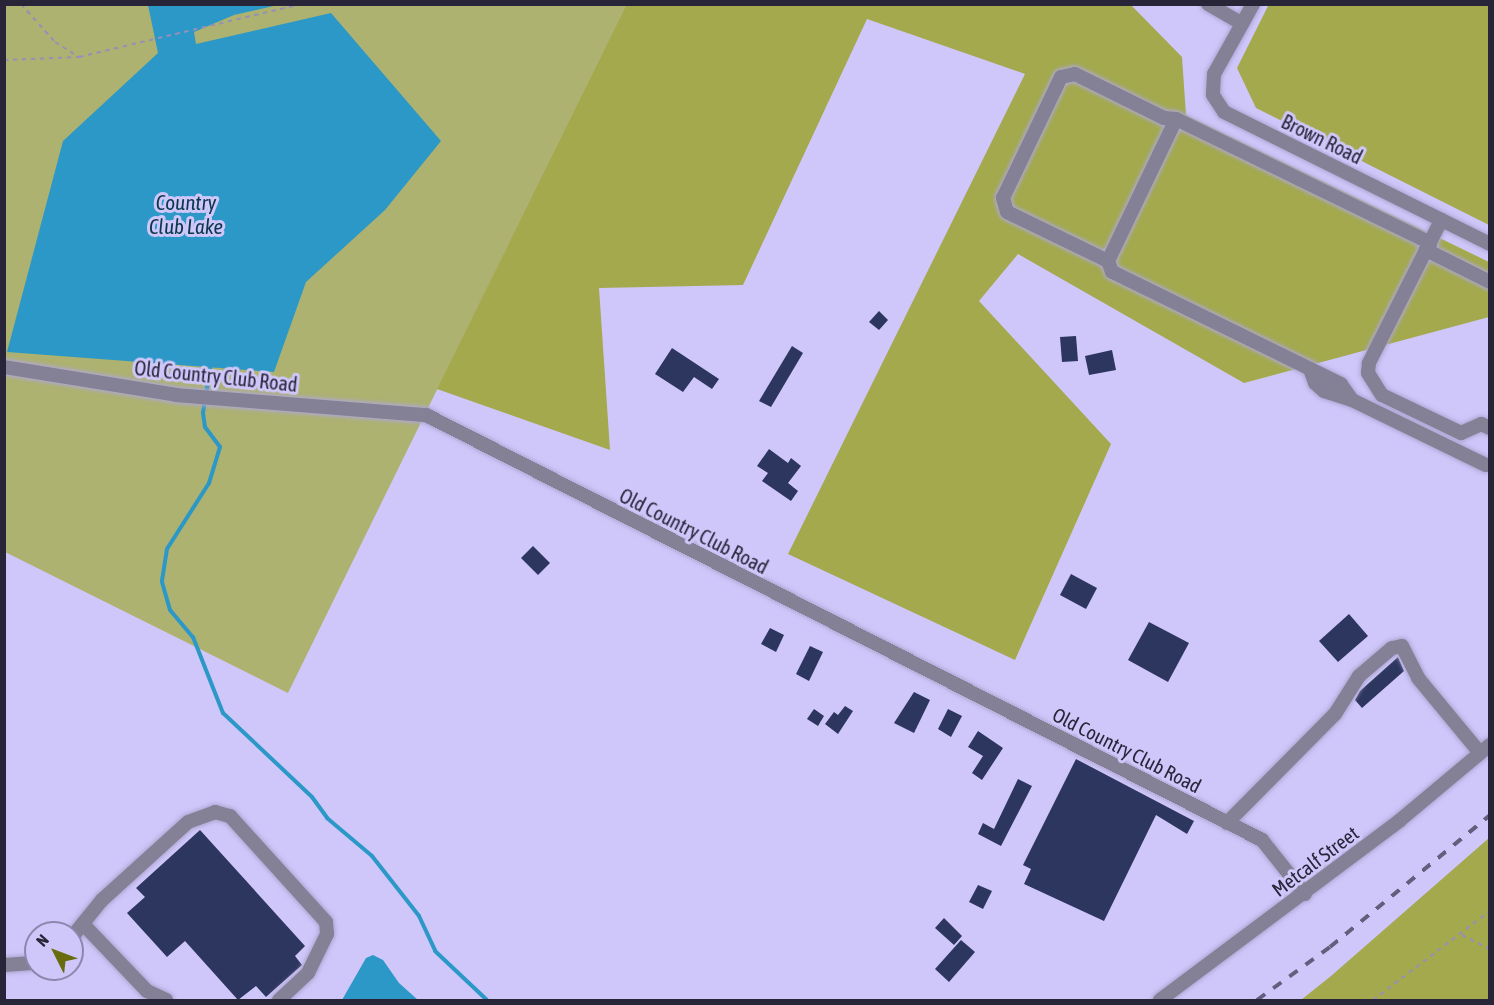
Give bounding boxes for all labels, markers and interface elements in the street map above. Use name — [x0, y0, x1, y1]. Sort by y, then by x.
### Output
street label: Brown Road — [1278, 109, 1366, 169]
water label: Country Club Lake — [149, 189, 223, 239]
street label: Old Country Club Road — [133, 356, 299, 396]
street label: Old Country Club Road — [616, 483, 772, 579]
street label: Old Country Club Road — [1049, 702, 1205, 798]
street label: Metcalf Street — [1267, 821, 1363, 901]
north arrow — [24, 921, 84, 981]
text: N — [32, 931, 52, 950]

